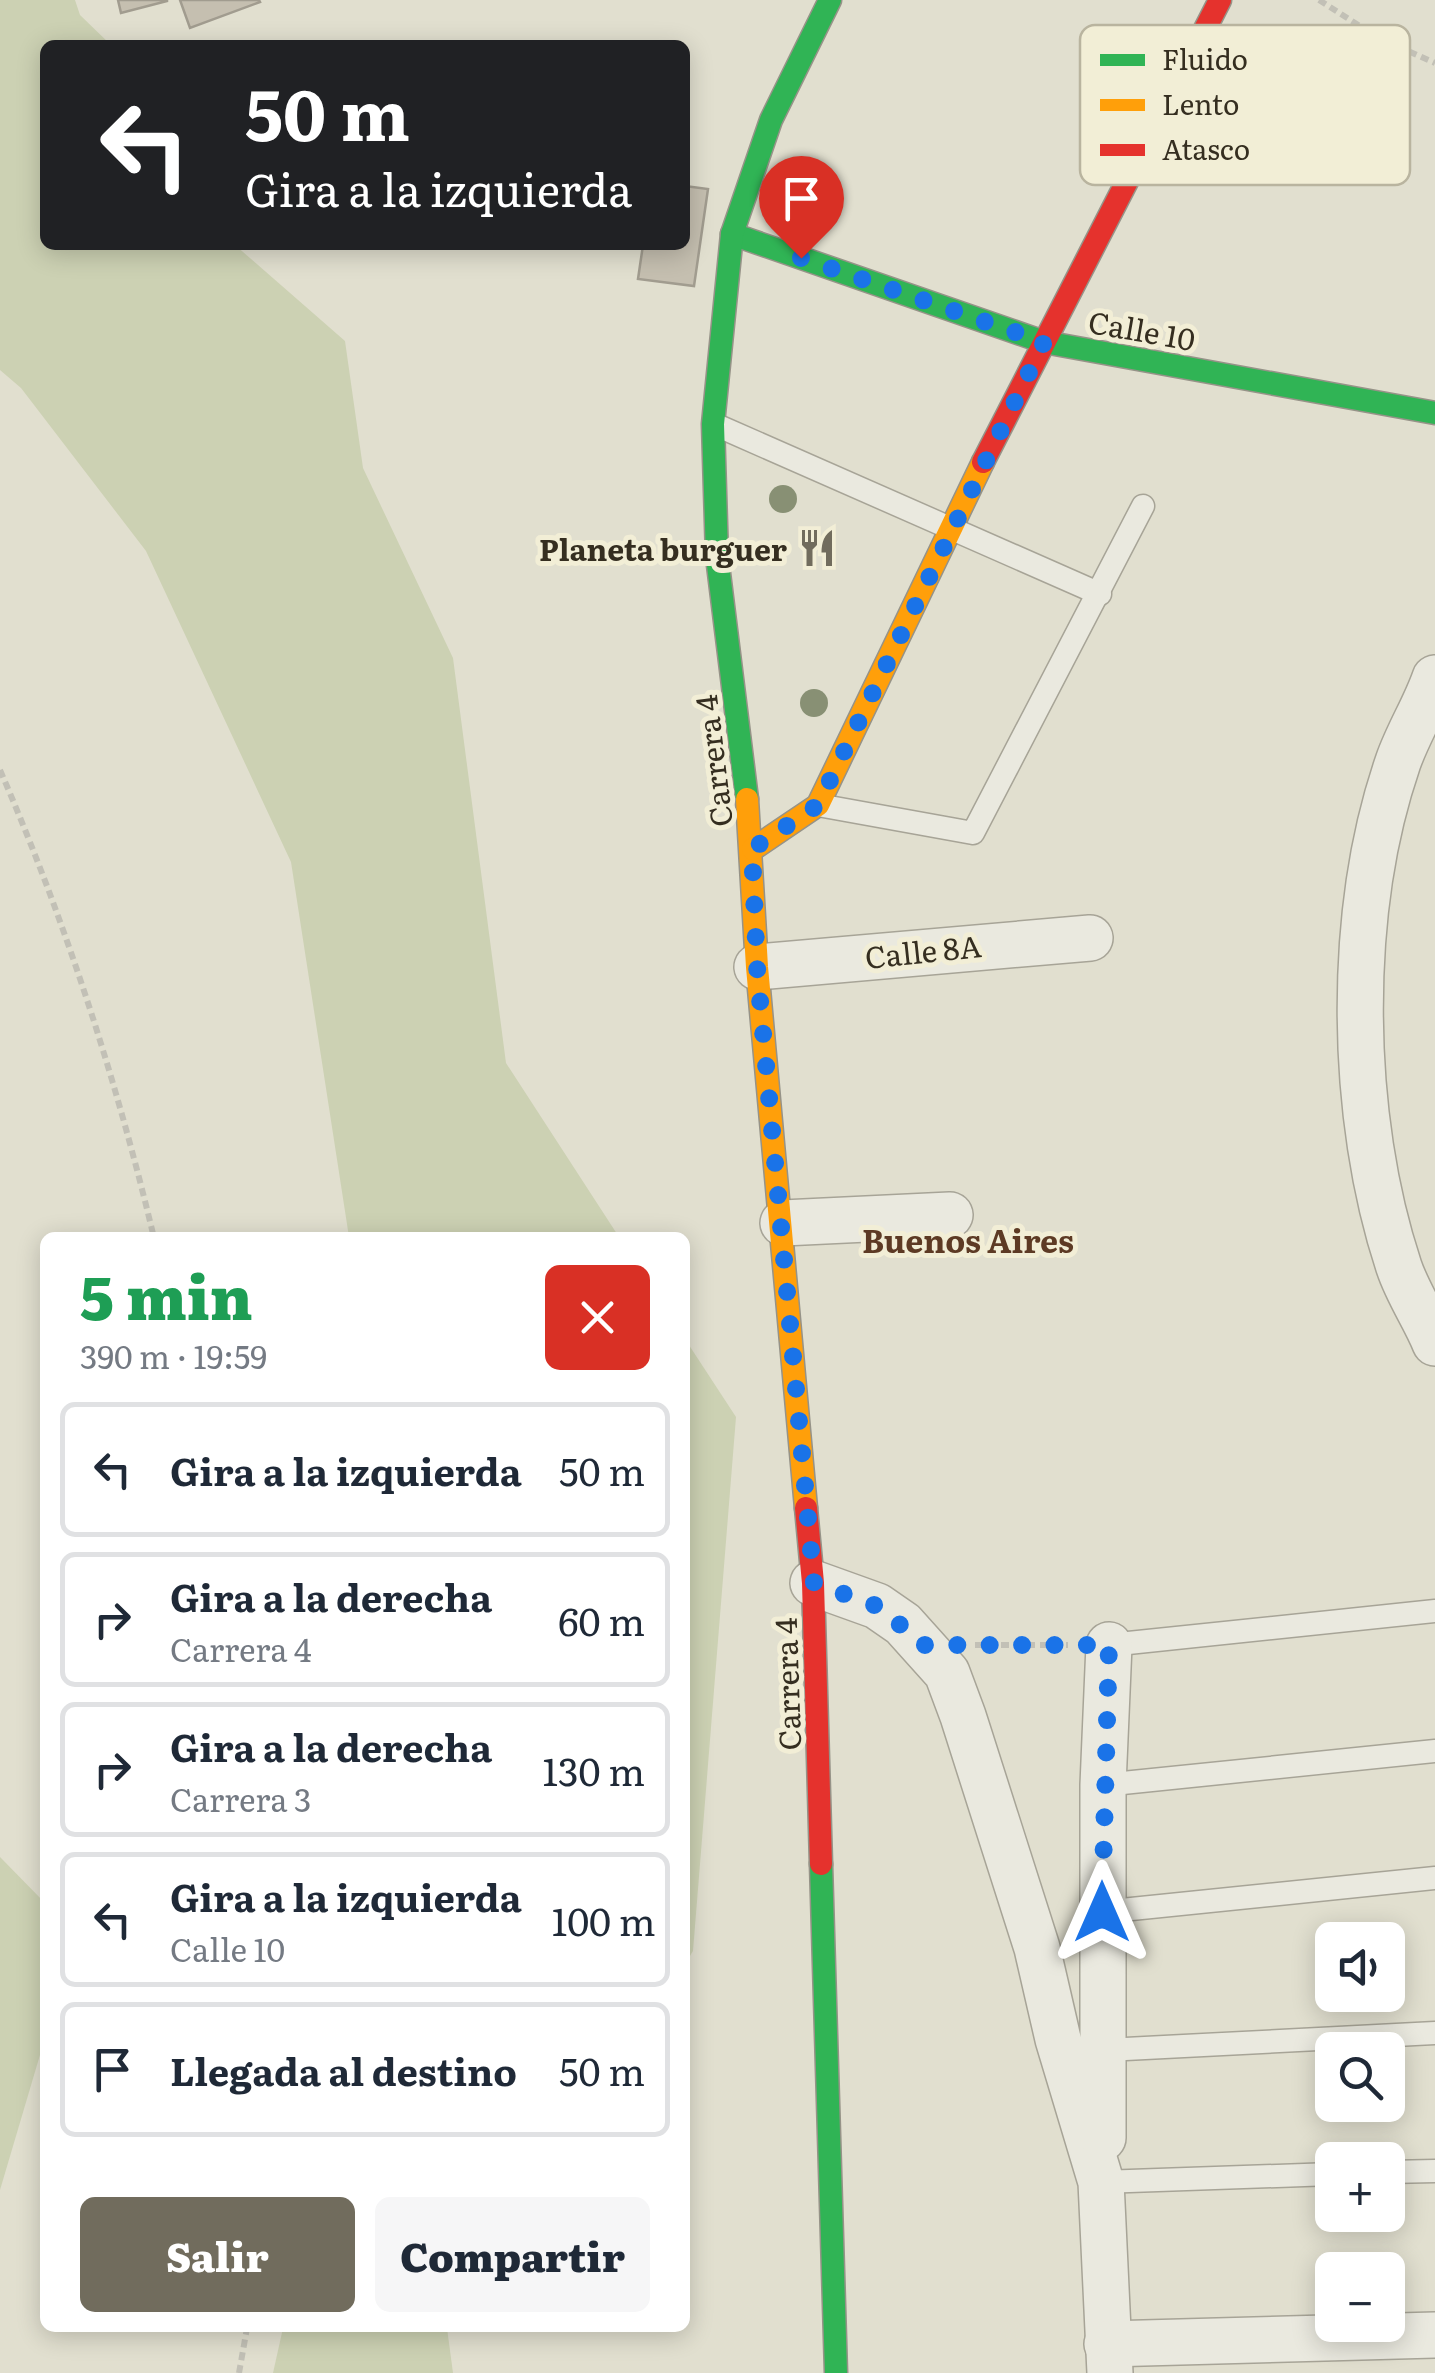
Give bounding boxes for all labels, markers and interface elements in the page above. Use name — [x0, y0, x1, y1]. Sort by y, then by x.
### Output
legend — [1080, 25, 1410, 185]
text: Fluido — [1162, 37, 1248, 79]
text: 50 m — [245, 59, 410, 163]
icon: left — [80, 80, 210, 210]
text: Lento — [1162, 82, 1239, 124]
text: Atasco — [1162, 127, 1250, 169]
text: Gira a la izquierda — [245, 154, 632, 221]
pin — [759, 156, 844, 259]
icon: arrive — [774, 171, 829, 226]
street label: Calle 10 — [1085, 298, 1199, 360]
place label: Planeta burguer — [539, 526, 787, 570]
restaurant icon: Planeta burguer — [796, 527, 838, 569]
street label: Carrera 4 — [682, 692, 742, 830]
street label: Calle 8A — [863, 922, 983, 978]
district label: Buenos Aires — [862, 1215, 1074, 1263]
text: 5 min — [80, 1249, 253, 1338]
button: close — [545, 1265, 650, 1370]
text: 390 m · 19:59 — [80, 1331, 267, 1379]
text: Gira a la izquierda — [170, 1441, 522, 1498]
text: 50 m — [559, 1441, 645, 1498]
icon: left — [85, 1442, 140, 1497]
text: Gira a la derecha — [170, 1567, 492, 1624]
text: 60 m — [558, 1591, 645, 1648]
icon: right — [85, 1592, 140, 1647]
street label: Carrera 4 — [762, 1617, 810, 1751]
text: Carrera 4 — [170, 1624, 312, 1672]
text: Gira a la derecha — [170, 1717, 492, 1774]
text: 130 m — [543, 1741, 645, 1798]
icon: right — [85, 1742, 140, 1797]
text: Carrera 3 — [170, 1774, 311, 1822]
position arrow — [1050, 1860, 1154, 1964]
text: Gira a la izquierda — [170, 1867, 522, 1924]
text: 100 m — [552, 1891, 656, 1948]
icon: left — [85, 1892, 140, 1947]
map controls — [1315, 1922, 1405, 2342]
button: sound — [1315, 1922, 1405, 2012]
text: Calle 10 — [170, 1924, 285, 1972]
button: search — [1315, 2032, 1405, 2122]
text: Llegada al destino — [170, 2041, 517, 2098]
text: 50 m — [559, 2041, 645, 2098]
icon: arrive — [85, 2042, 140, 2097]
button: + — [1315, 2142, 1405, 2232]
button: Salir — [80, 2197, 355, 2312]
button: Compartir — [375, 2197, 650, 2312]
button: − — [1315, 2252, 1405, 2342]

